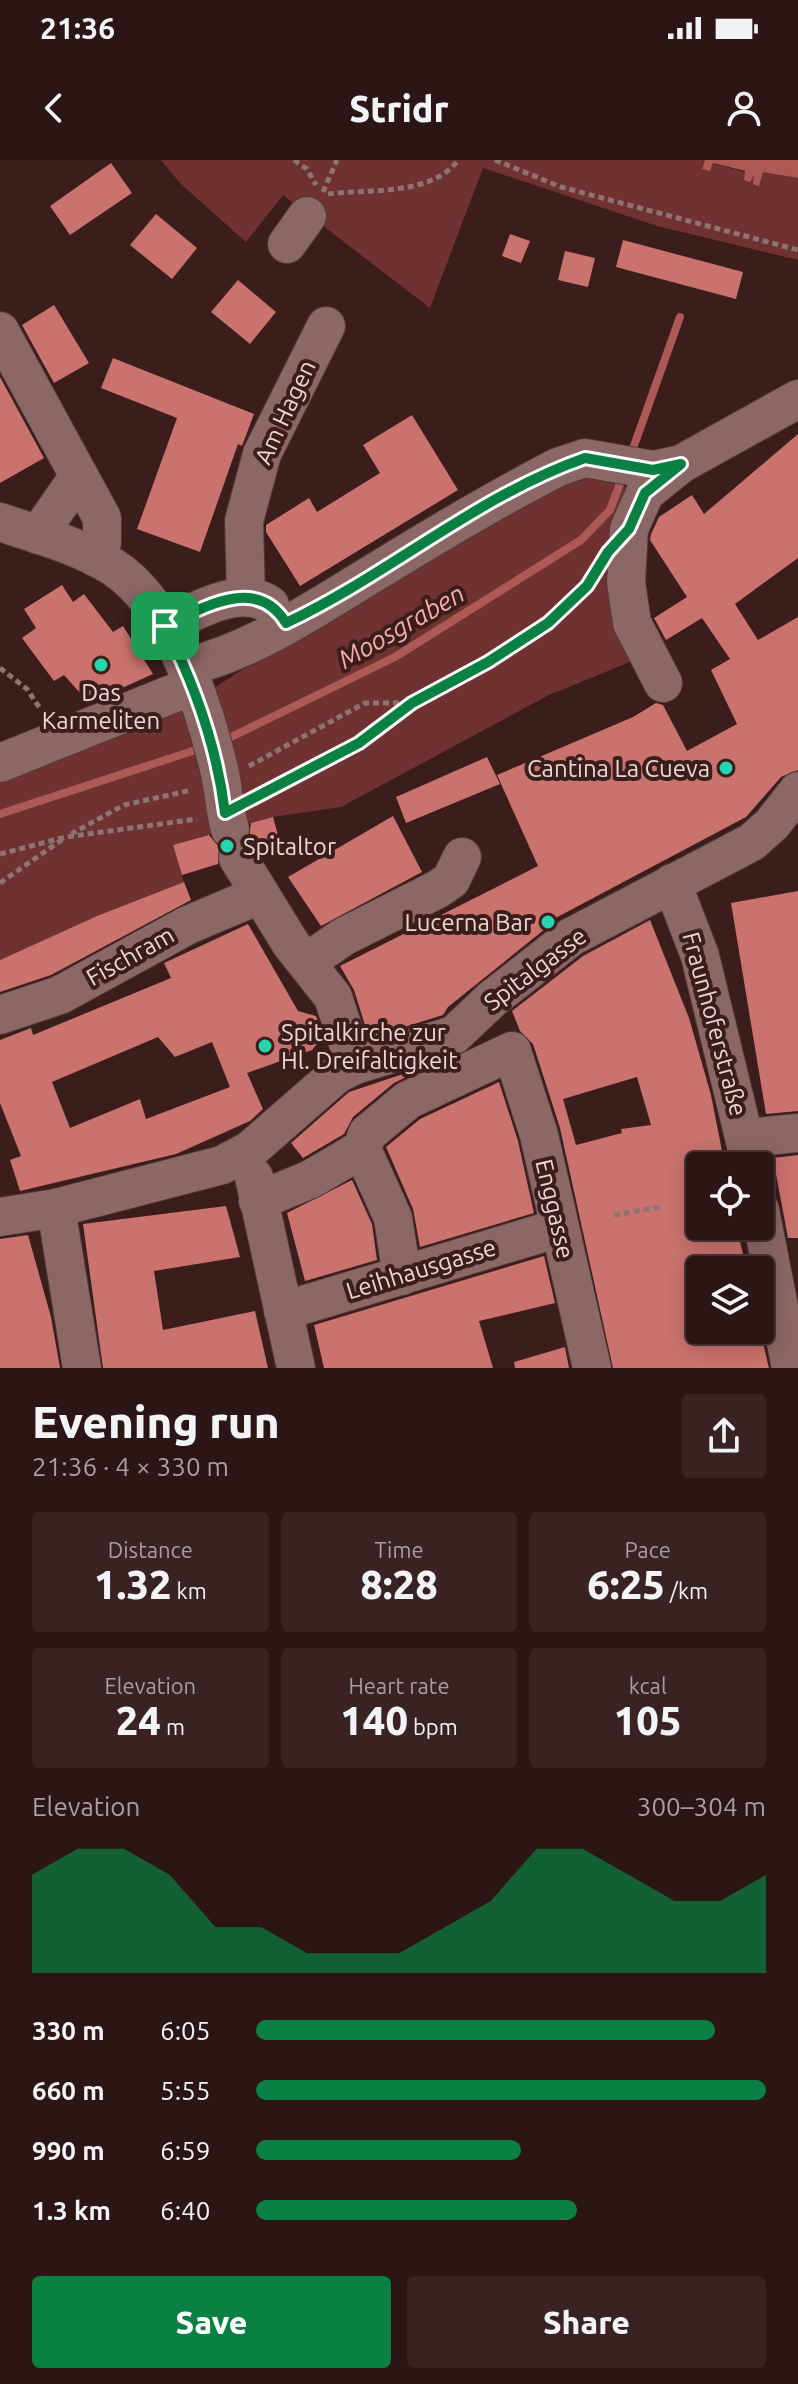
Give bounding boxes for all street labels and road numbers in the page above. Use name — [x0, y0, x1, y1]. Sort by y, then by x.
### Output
street label: Am Hagen — [249, 356, 321, 468]
street label: Fischram — [82, 921, 178, 991]
street label: Spitalgasse — [479, 922, 591, 1016]
street label: Fraunhoferstraße — [677, 929, 753, 1119]
street label: Enggasse — [530, 1157, 580, 1261]
street label: Leihhausgasse — [343, 1233, 499, 1305]

